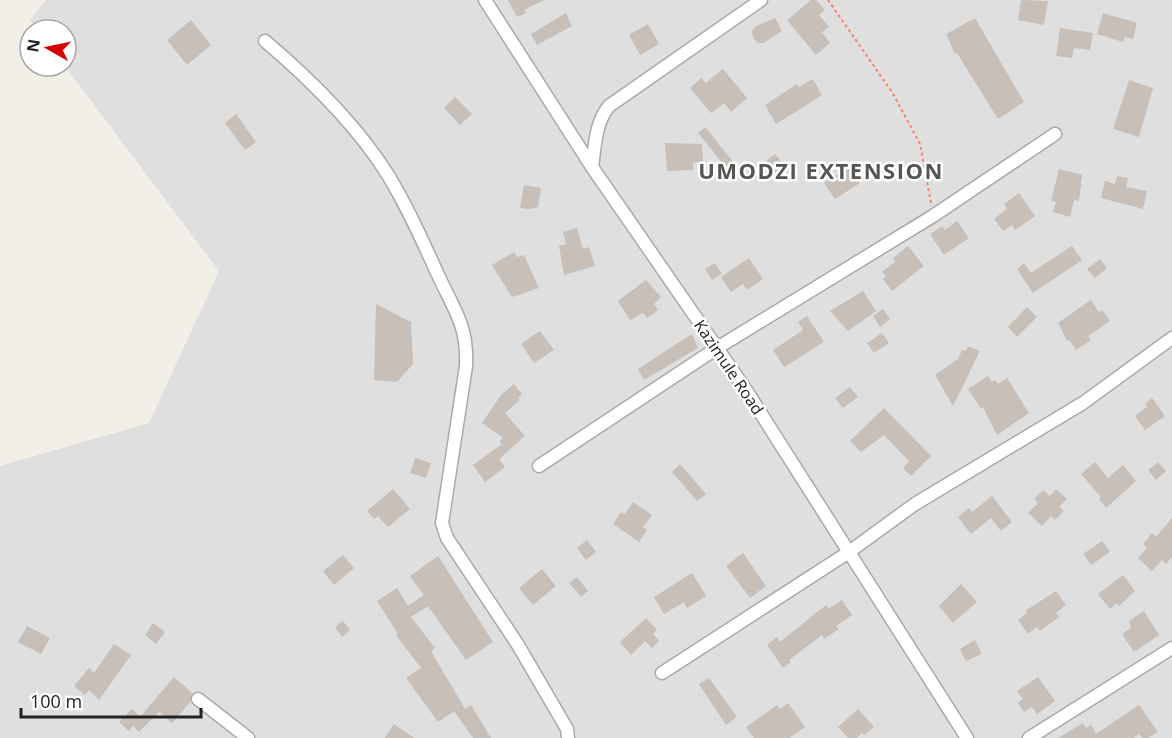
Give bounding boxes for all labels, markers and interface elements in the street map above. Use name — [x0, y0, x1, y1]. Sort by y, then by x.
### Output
north arrow — [18, 18, 78, 78]
text: N — [21, 38, 45, 54]
district label: UMODZI EXTENSION — [698, 155, 944, 185]
street label: Kazimule Road — [689, 315, 769, 419]
scale bar — [21, 681, 201, 719]
text: 100 m — [30, 689, 82, 713]

